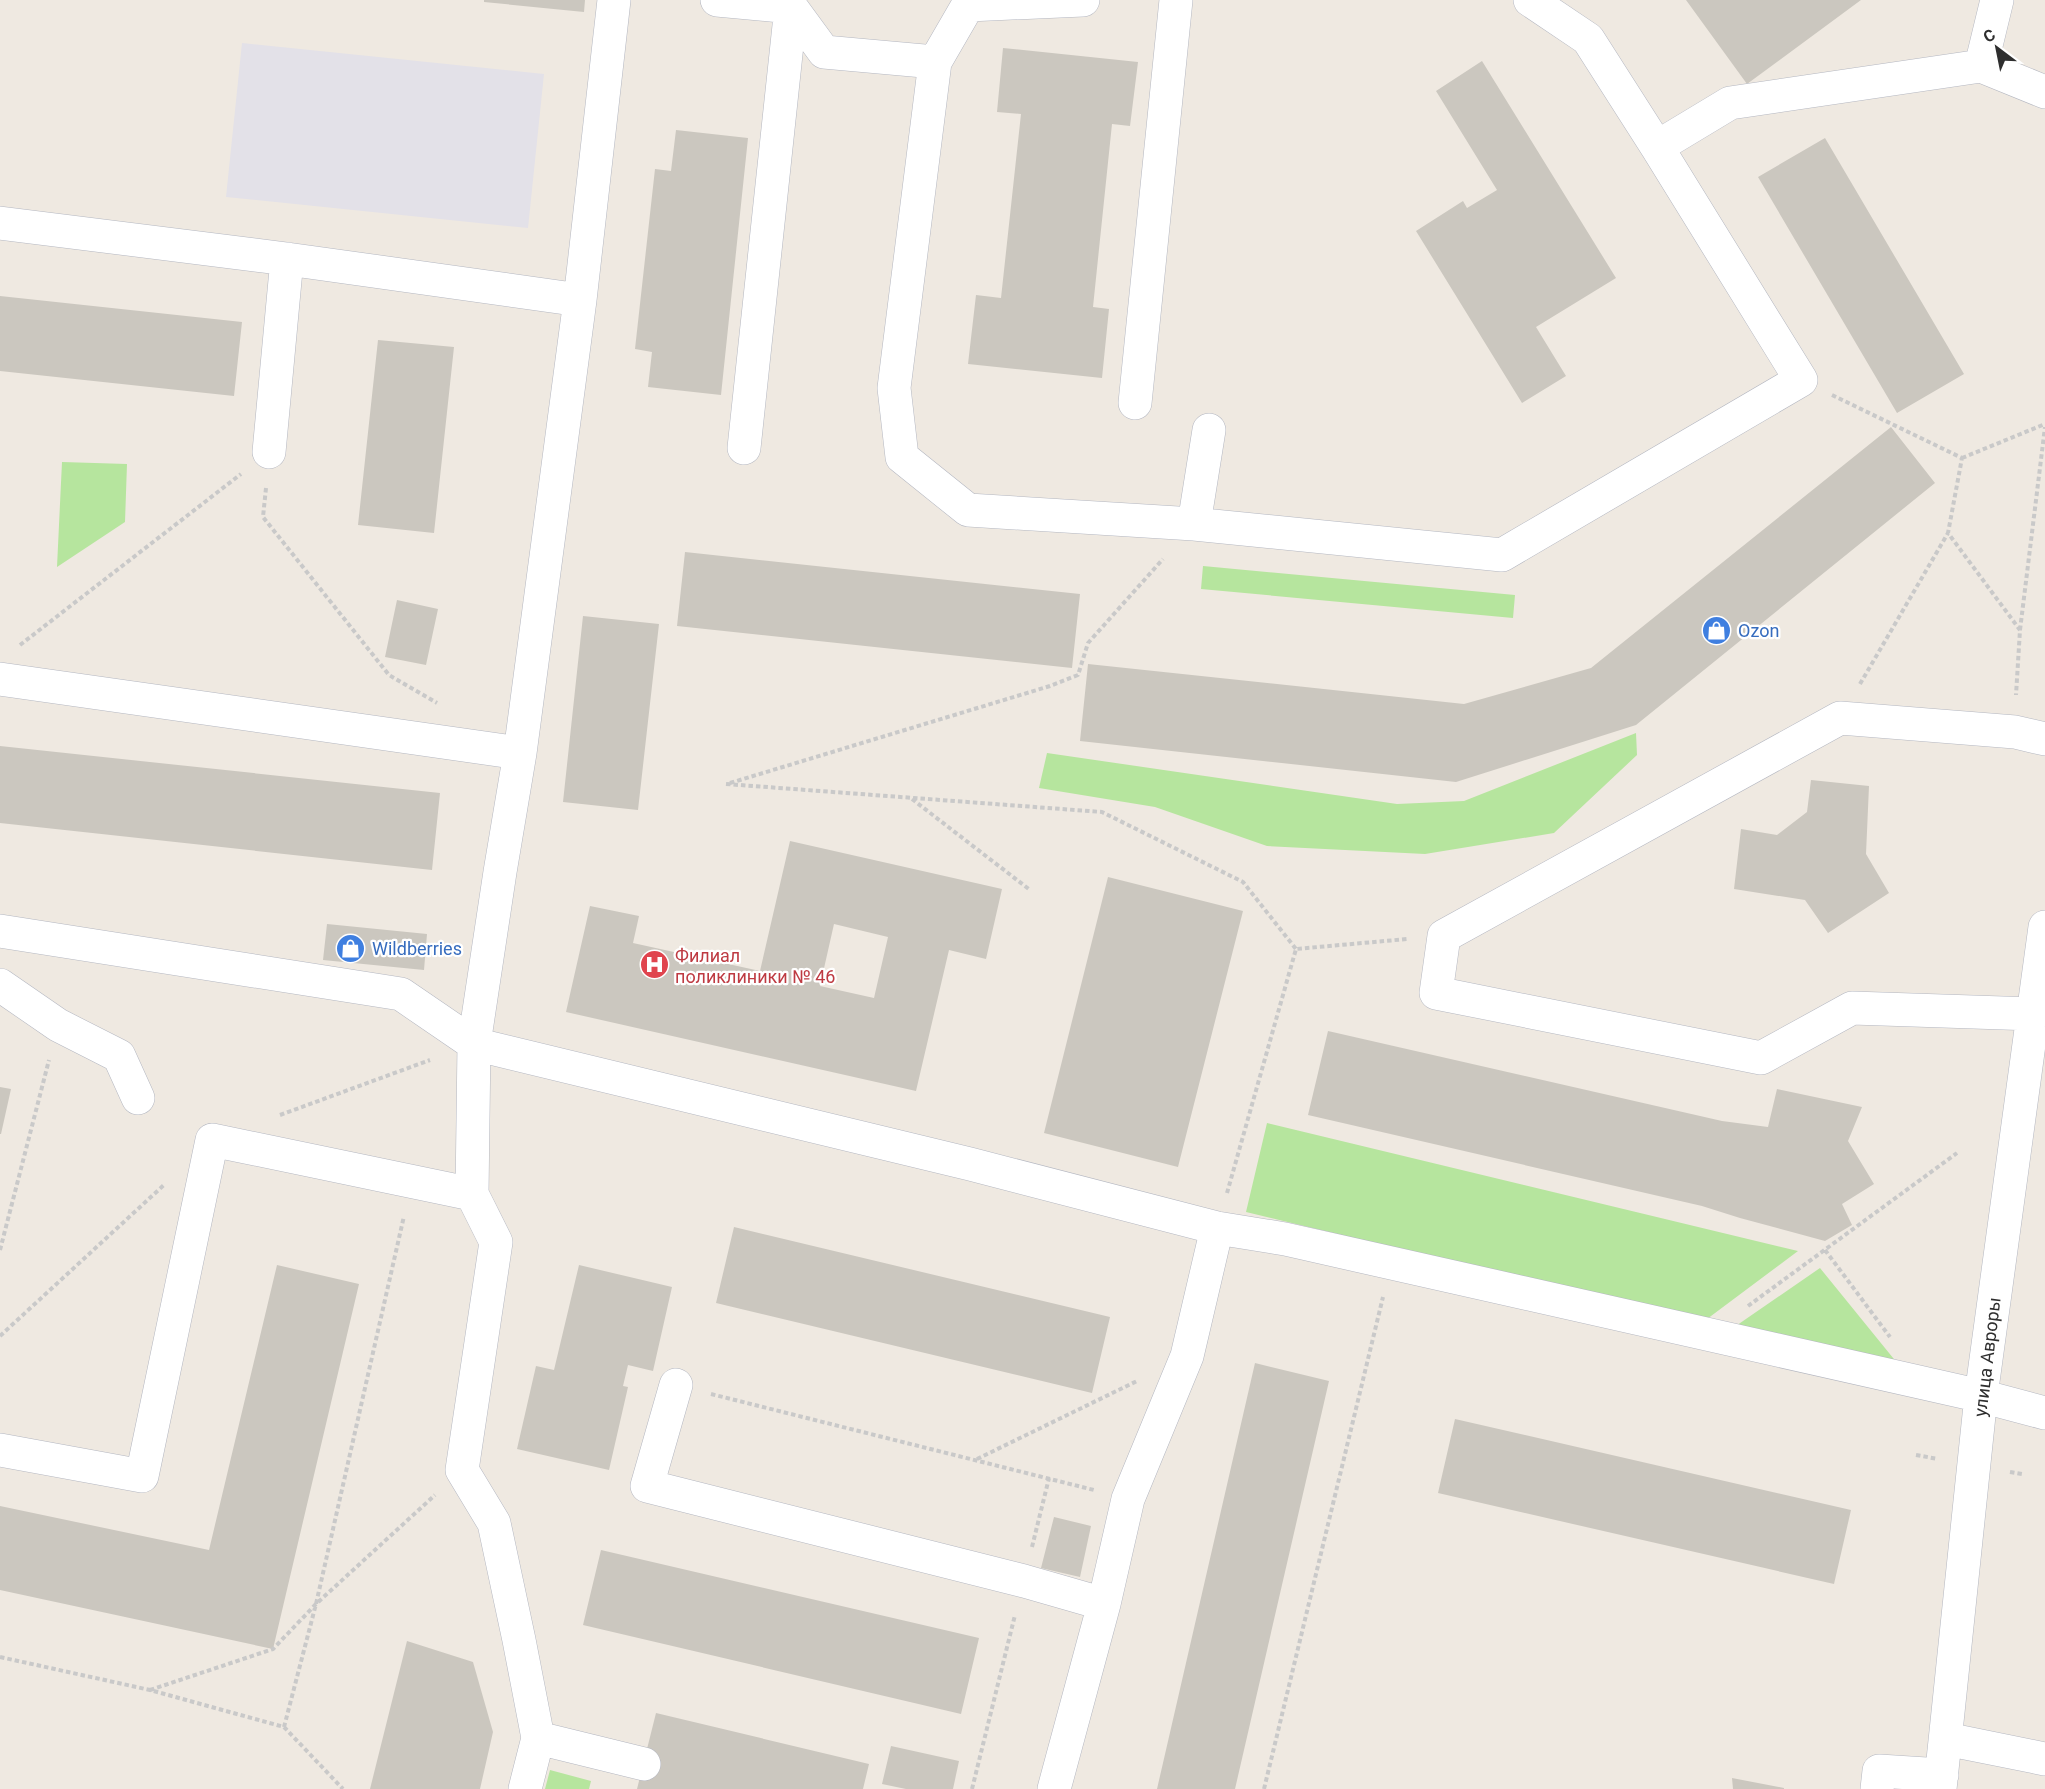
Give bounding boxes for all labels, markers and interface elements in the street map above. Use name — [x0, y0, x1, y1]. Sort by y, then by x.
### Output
north arrow — [1967, 18, 2027, 78]
text: С — [1980, 25, 1999, 47]
shop icon: Ozon — [1701, 614, 1733, 646]
place label: Ozon — [1738, 620, 1779, 641]
shop icon: Wildberries — [335, 932, 367, 964]
place label: Wildberries — [372, 938, 462, 959]
place label: Филиал поликлиники № 46 — [675, 945, 835, 987]
hospital icon: Филиал поликлиники № 46 — [638, 949, 670, 981]
street label: улица Авроры — [1969, 1296, 2005, 1418]

